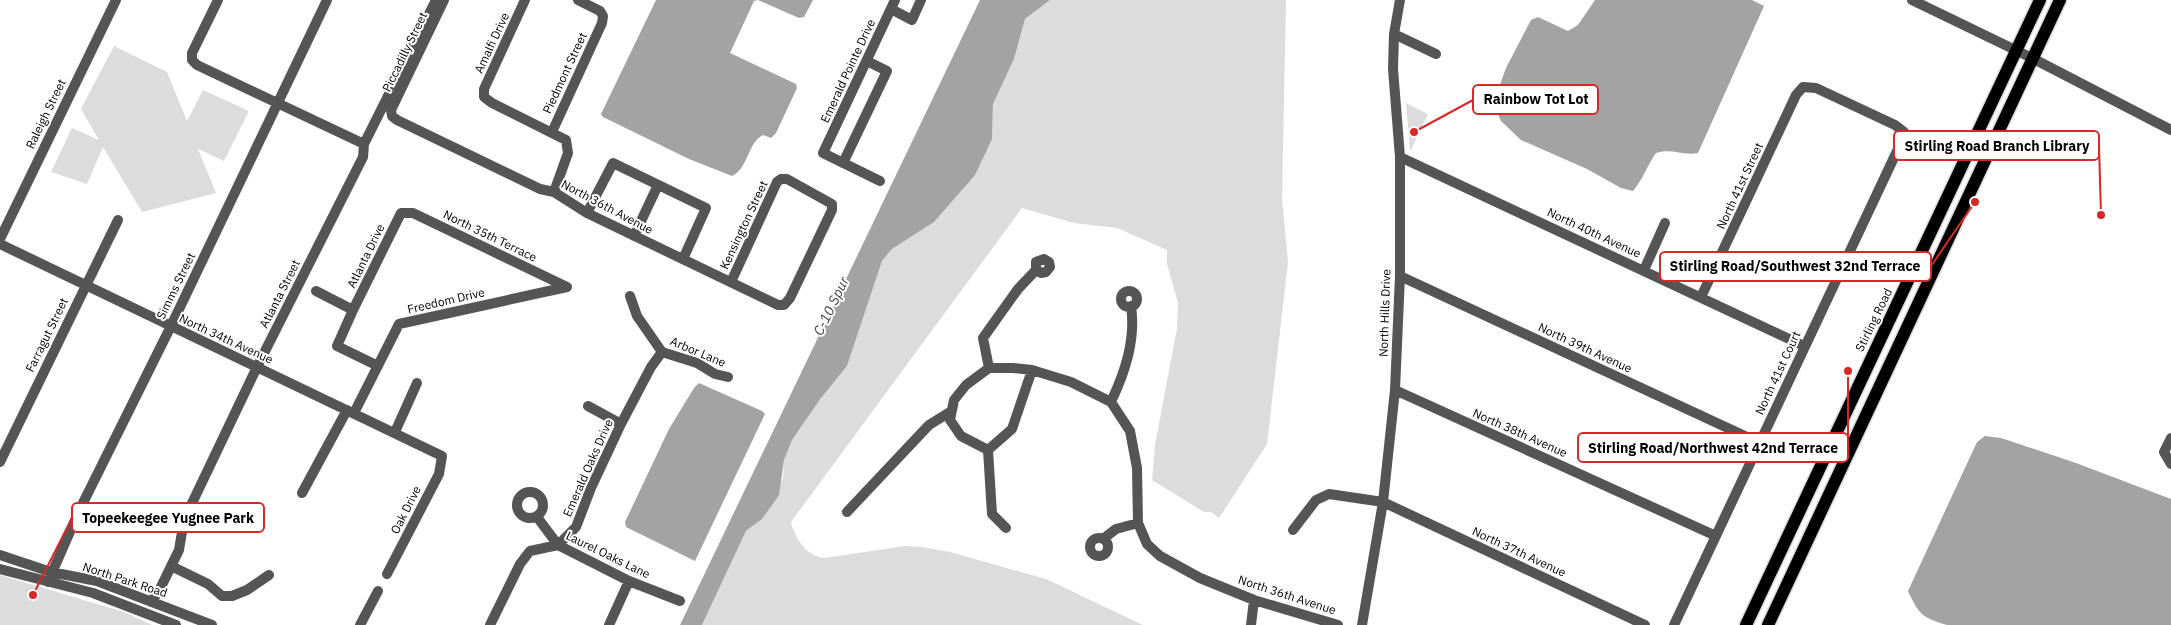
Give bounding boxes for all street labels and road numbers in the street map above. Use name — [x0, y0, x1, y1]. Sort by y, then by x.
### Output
street label: Piccadilly Street — [379, 10, 430, 94]
street label: Amalfi Drive — [471, 10, 512, 76]
street label: Emerald Pointe Drive — [817, 16, 878, 125]
street label: Piedmont Street — [539, 30, 590, 116]
street label: Raleigh Street — [22, 76, 69, 151]
street label: North 41st Street — [1713, 140, 1766, 231]
street label: North 36th Avenue — [559, 176, 656, 237]
street label: Kensington Street — [716, 178, 771, 272]
street label: North 40th Avenue — [1545, 204, 1644, 261]
street label: North 35th Terrace — [441, 206, 540, 265]
street label: Atlanta Drive — [344, 221, 388, 290]
street label: Simms Street — [153, 250, 198, 322]
street label: Atlanta Street — [256, 257, 303, 330]
street label: North Hills Drive — [1375, 268, 1394, 357]
street label: Freedom Drive — [406, 284, 486, 317]
street label: Stirling Road — [1852, 286, 1895, 354]
street label: Farragut Street — [22, 295, 71, 374]
street label: North 34th Avenue — [177, 310, 276, 367]
street label: North 39th Avenue — [1536, 319, 1635, 376]
street label: North 41st Court — [1752, 329, 1803, 417]
street label: Arbor Lane — [668, 333, 729, 370]
street label: North 38th Avenue — [1471, 405, 1570, 460]
street label: Emerald Oaks Drive — [559, 416, 616, 519]
street label: Oak Drive — [387, 483, 424, 536]
street label: North 37th Avenue — [1470, 523, 1569, 580]
street label: Laurel Oaks Lane — [564, 528, 653, 582]
street label: North Park Road — [81, 559, 169, 600]
street label: North 36th Avenue — [1236, 572, 1338, 618]

